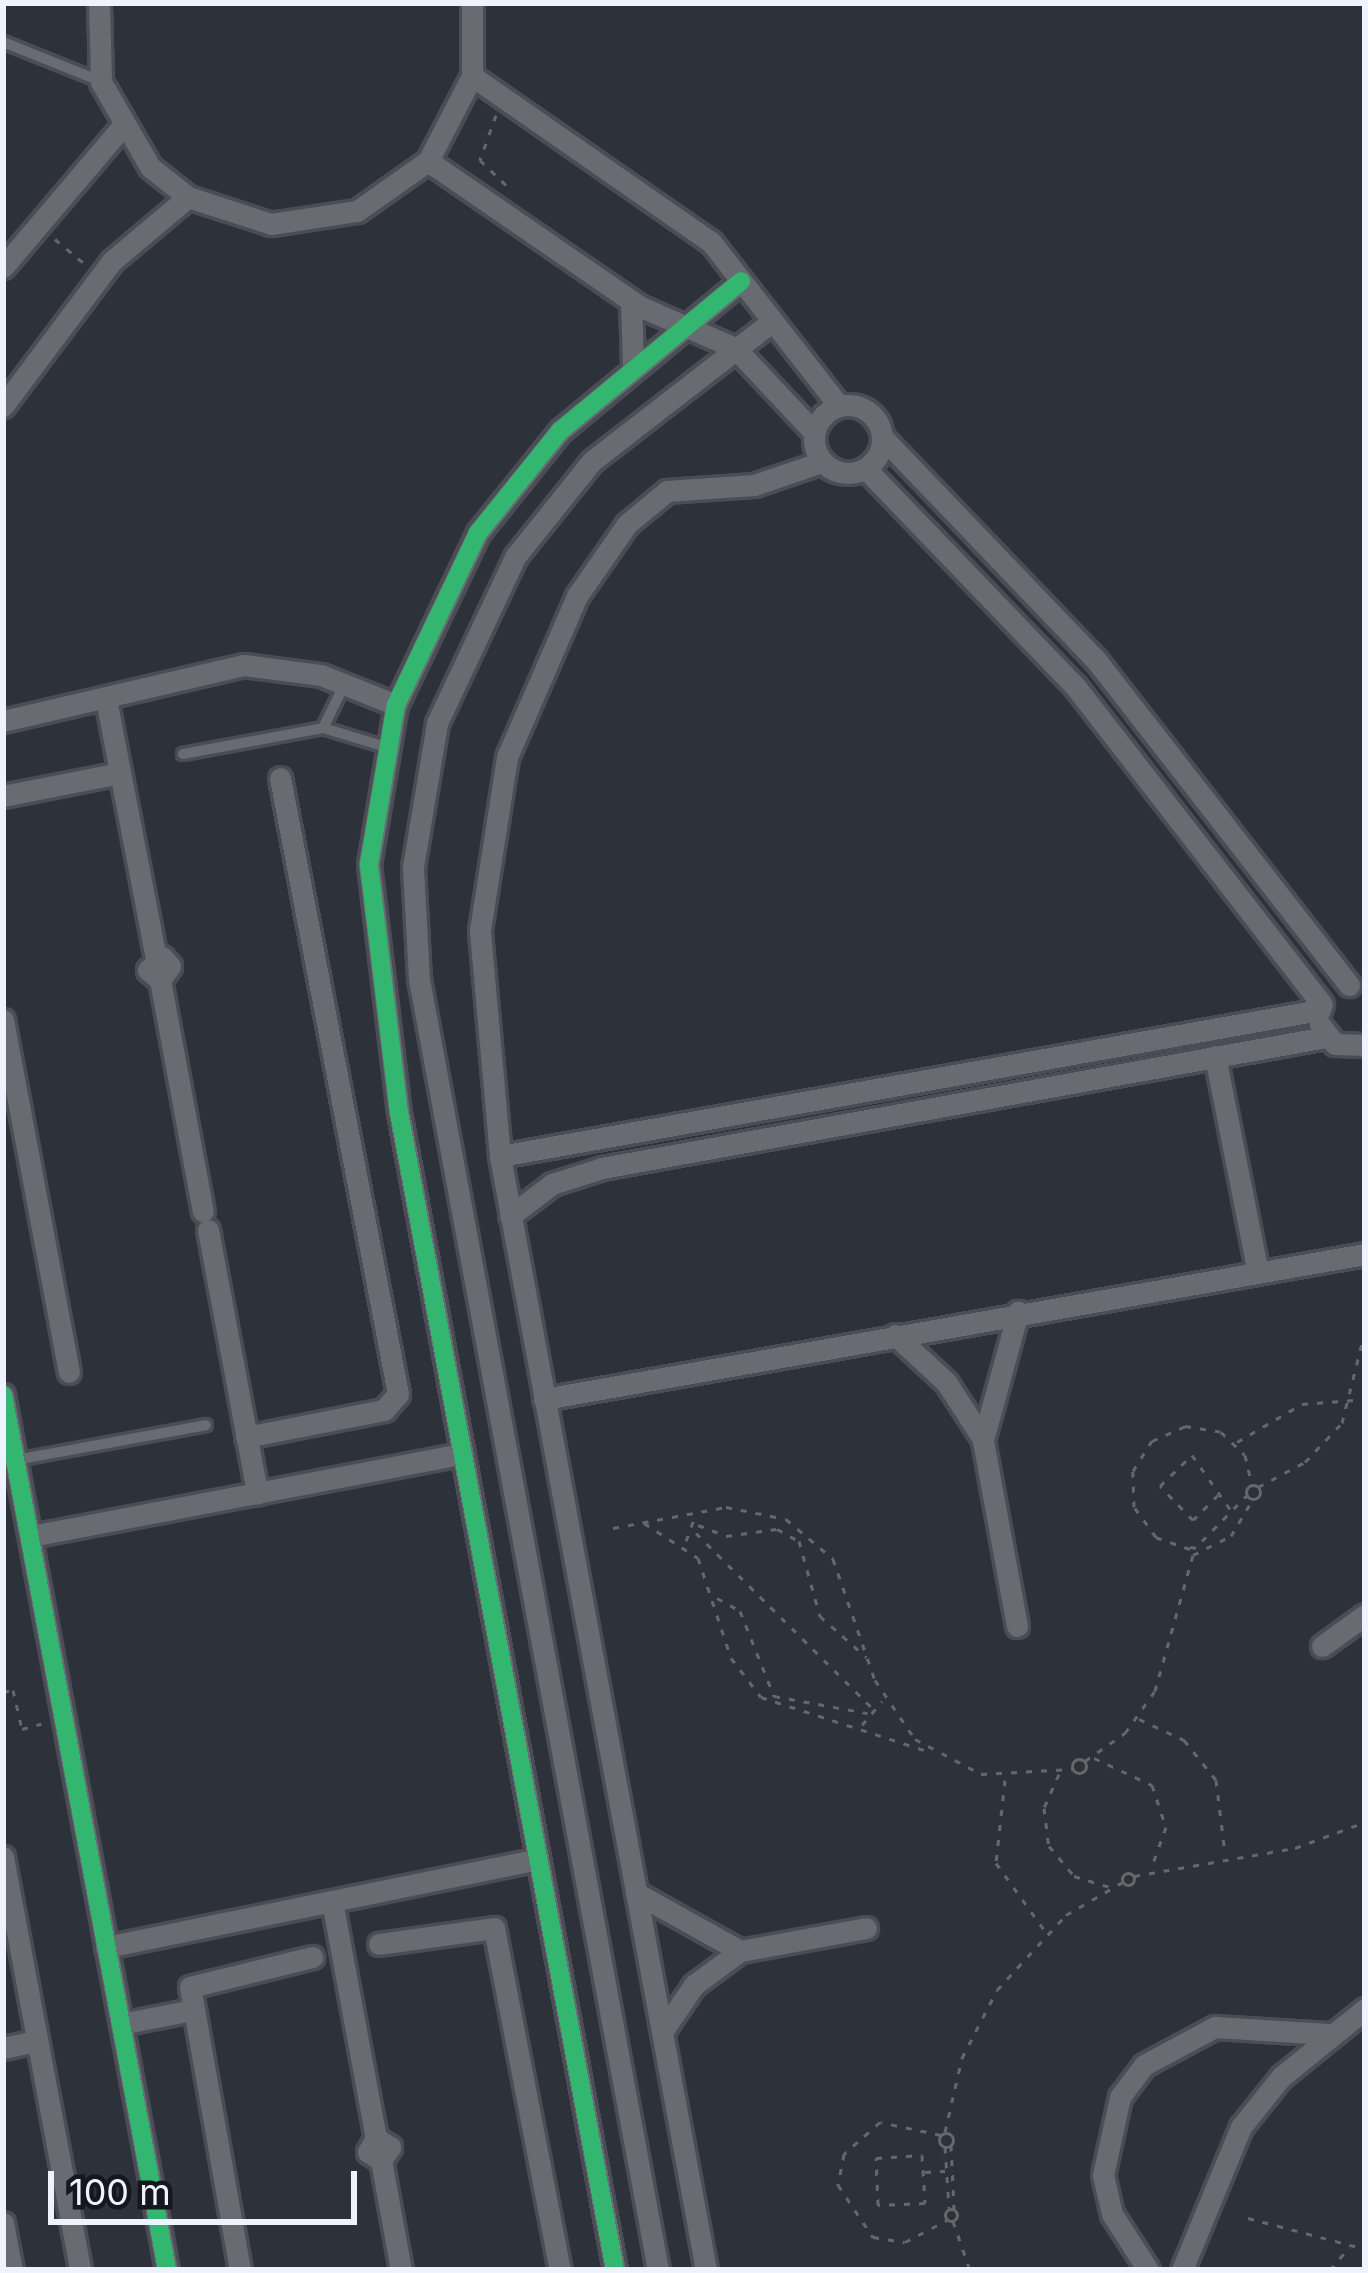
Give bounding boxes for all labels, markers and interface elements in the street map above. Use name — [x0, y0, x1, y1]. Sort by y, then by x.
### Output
scale bar — [54, 2147, 363, 2221]
text: 100 m — [69, 2170, 171, 2214]

